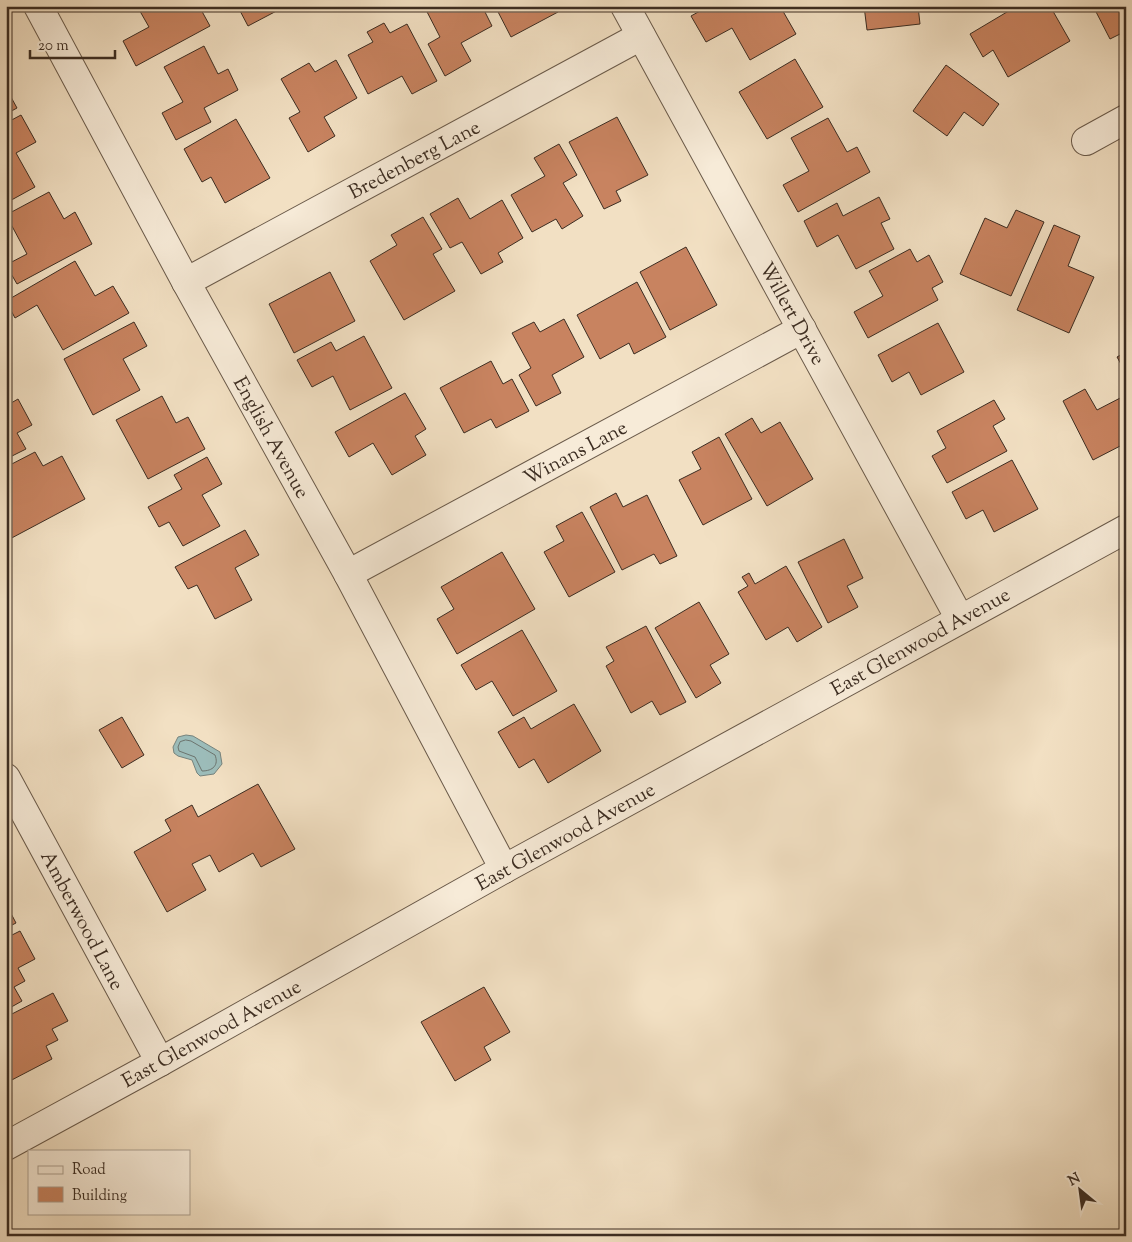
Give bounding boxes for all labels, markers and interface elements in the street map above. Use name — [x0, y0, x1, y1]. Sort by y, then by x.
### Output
scale bar — [30, 28, 115, 60]
text: 20 m — [38, 36, 69, 57]
street label: Bredenberg Lane — [344, 114, 486, 208]
street label: Willert Drive — [751, 257, 831, 371]
street label: English Avenue — [224, 372, 315, 504]
street label: Winans Lane — [519, 415, 633, 494]
street label: East Glenwood Avenue — [826, 582, 1016, 705]
street label: East Glenwood Avenue — [471, 777, 661, 900]
street label: Amberwood Lane — [32, 846, 130, 996]
street label: East Glenwood Avenue — [117, 974, 307, 1097]
legend — [28, 1150, 190, 1214]
text: Road — [72, 1160, 106, 1181]
north arrow — [1054, 1164, 1104, 1214]
text: N — [1065, 1169, 1084, 1192]
text: Building — [72, 1186, 127, 1207]

